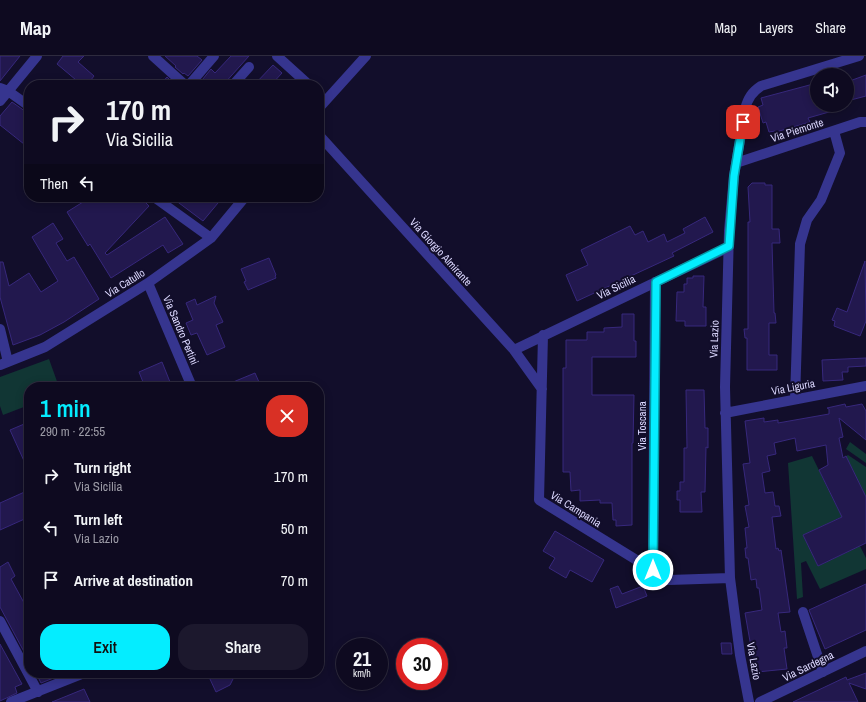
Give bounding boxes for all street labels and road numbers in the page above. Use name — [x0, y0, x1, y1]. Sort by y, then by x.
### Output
street label: Via Piemonte — [769, 115, 825, 145]
street label: Via Giorgio Almirante — [407, 215, 475, 289]
street label: Via Catullo — [103, 265, 147, 301]
street label: Via Sicilia — [595, 272, 637, 302]
street label: Via Sandro Pertini — [160, 293, 202, 367]
street label: Via Lazio — [706, 320, 722, 358]
street label: Via Liguria — [770, 376, 816, 398]
street label: Via Toscana — [635, 401, 649, 451]
street label: Via Campania — [548, 488, 604, 530]
street label: Via Lazio — [744, 641, 764, 681]
street label: Via Sardegna — [780, 648, 836, 684]

